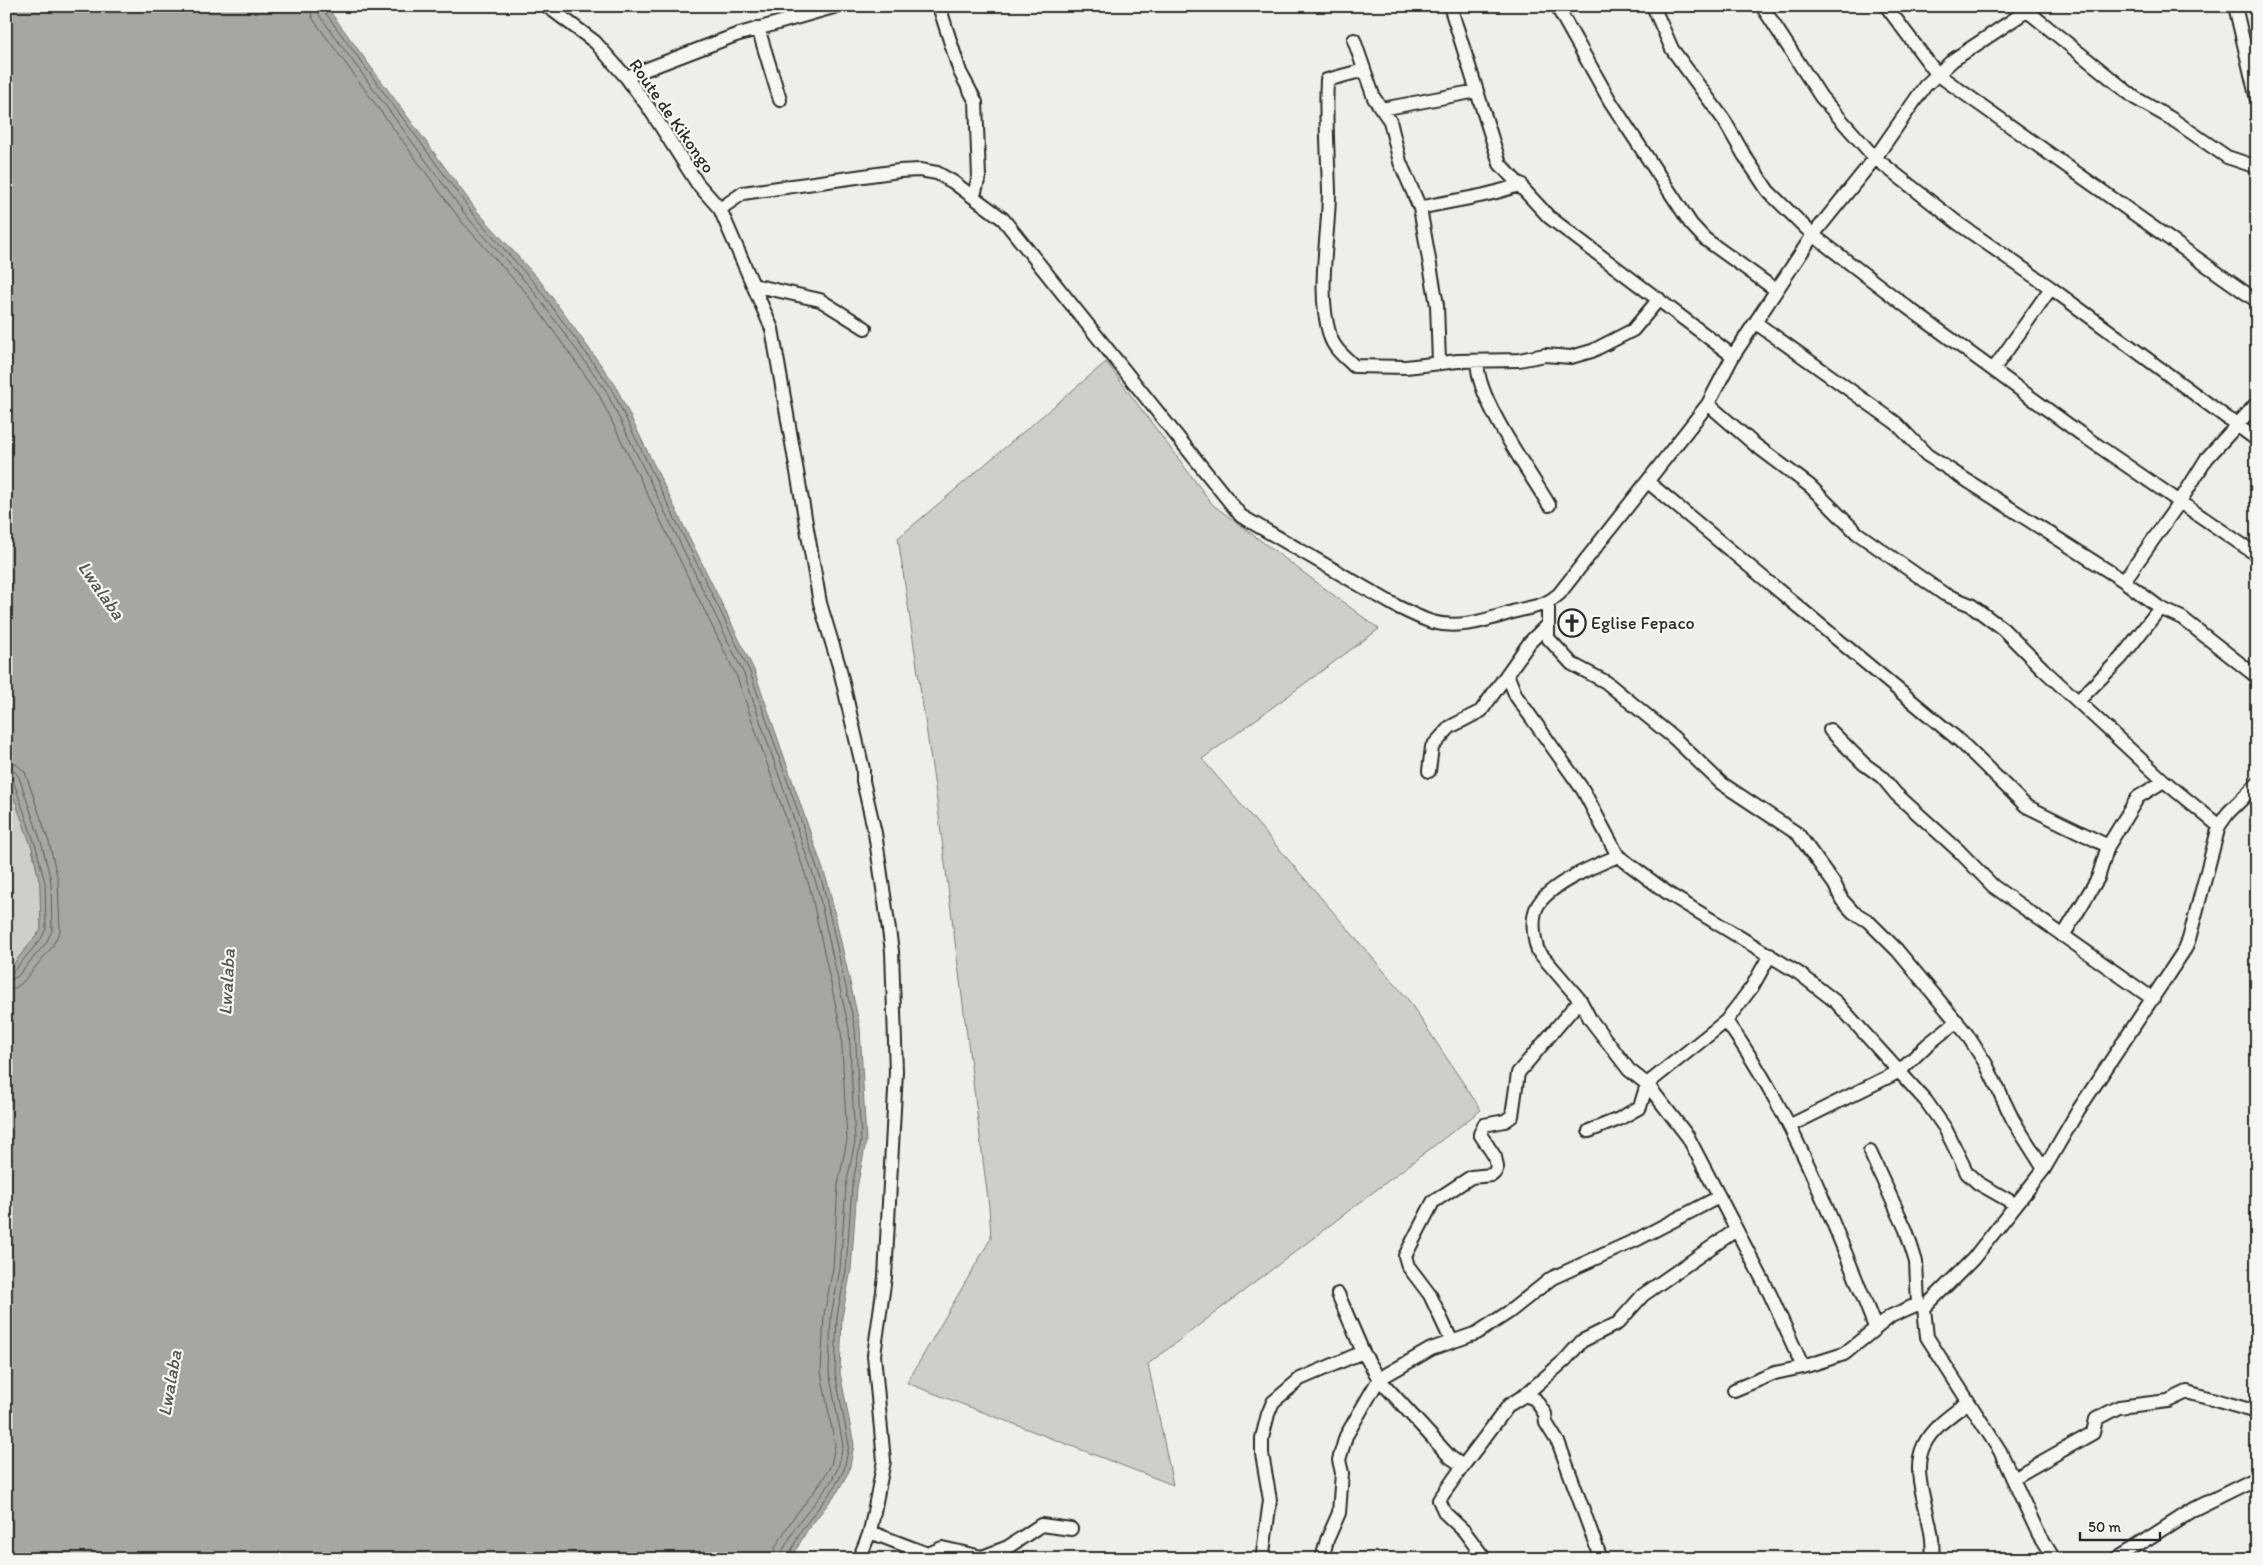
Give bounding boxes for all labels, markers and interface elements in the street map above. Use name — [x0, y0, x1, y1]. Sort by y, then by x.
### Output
street label: Route de Kikongo — [624, 55, 720, 177]
water label: Lwalaba — [73, 557, 130, 624]
church icon: Eglise Fepaco — [1557, 608, 1587, 638]
place label: Eglise Fepaco — [1591, 612, 1695, 634]
water label: Lwalaba — [213, 948, 240, 1016]
water label: Lwalaba — [152, 1348, 187, 1418]
scale bar — [2080, 1510, 2160, 1542]
text: 50 m — [2088, 1518, 2121, 1536]

